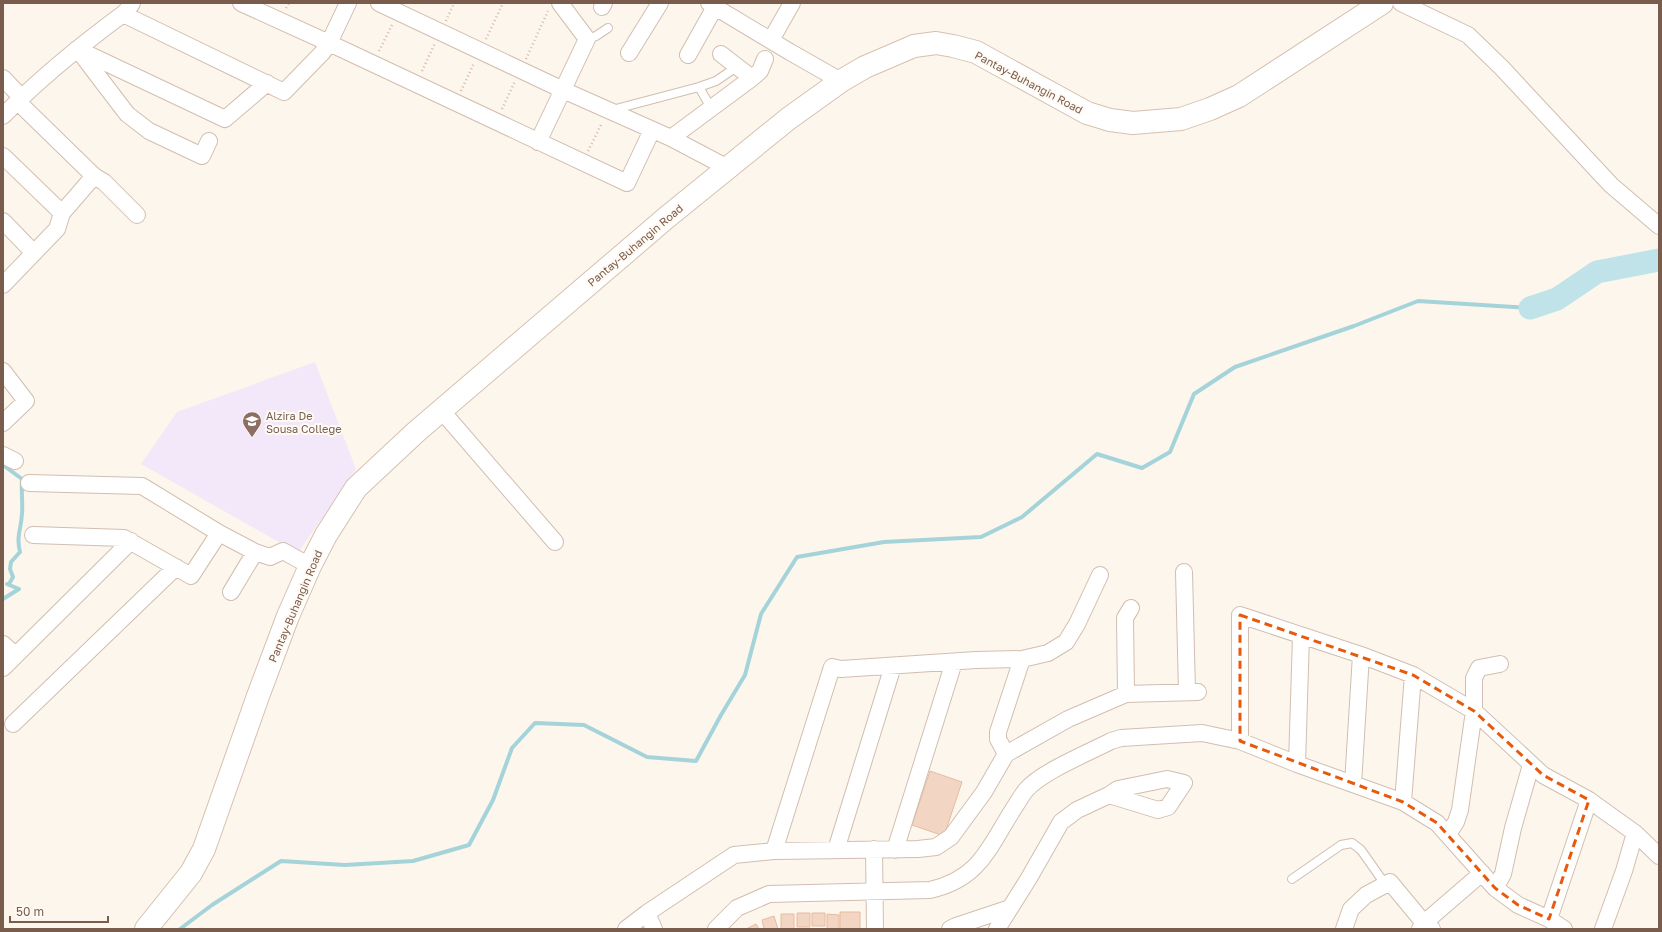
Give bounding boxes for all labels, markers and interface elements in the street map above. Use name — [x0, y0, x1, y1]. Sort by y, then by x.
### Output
street label: Pantay-Buhangin Road — [973, 48, 1085, 116]
street label: Pantay-Buhangin Road — [585, 201, 685, 289]
place label: Alzira De Sousa College — [266, 409, 342, 435]
school or university icon: Alzira De Sousa College — [241, 410, 263, 438]
street label: Pantay-Buhangin Road — [265, 548, 325, 664]
scale bar — [10, 898, 108, 924]
text: 50 m — [16, 904, 44, 919]

